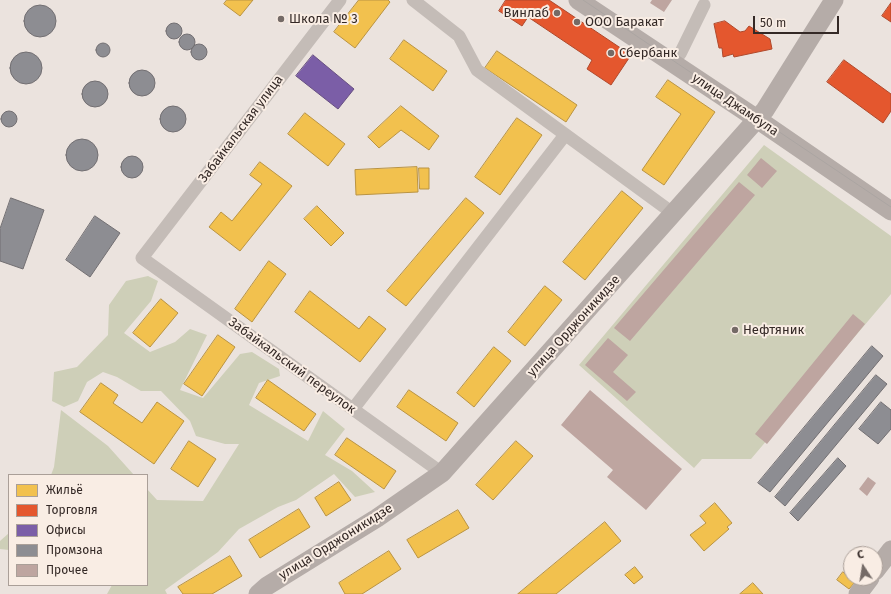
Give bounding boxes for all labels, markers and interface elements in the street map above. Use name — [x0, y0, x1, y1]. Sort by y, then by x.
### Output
place label: Винлаб — [504, 5, 549, 21]
marker: Винлаб — [552, 8, 562, 18]
scale bar — [755, 8, 841, 34]
place label: Школа № 3 — [289, 11, 358, 27]
marker: Школа № 3 — [276, 14, 286, 24]
place label: ООО Баракат — [585, 14, 664, 30]
text: 50 m — [760, 16, 786, 30]
marker: ООО Баракат — [572, 17, 582, 27]
place label: Сбербанк — [619, 45, 677, 61]
marker: Сбербанк — [606, 48, 616, 58]
street label: улица Джамбула — [689, 70, 781, 140]
street label: Забайкальская улица — [195, 72, 287, 186]
street label: улица Орджоникидзе — [524, 272, 624, 380]
street label: Забайкальский переулок — [225, 315, 359, 417]
place label: Нефтяник — [743, 322, 804, 338]
marker: Нефтяник — [730, 325, 740, 335]
legend — [8, 474, 148, 586]
text: Жильё — [46, 483, 83, 497]
street label: улица Орджоникидзе — [276, 501, 396, 583]
text: Торговля — [46, 503, 98, 517]
text: Офисы — [46, 523, 86, 537]
text: Промзона — [46, 543, 103, 557]
north arrow — [843, 546, 883, 586]
text: С — [856, 548, 865, 562]
text: Прочее — [46, 563, 88, 577]

